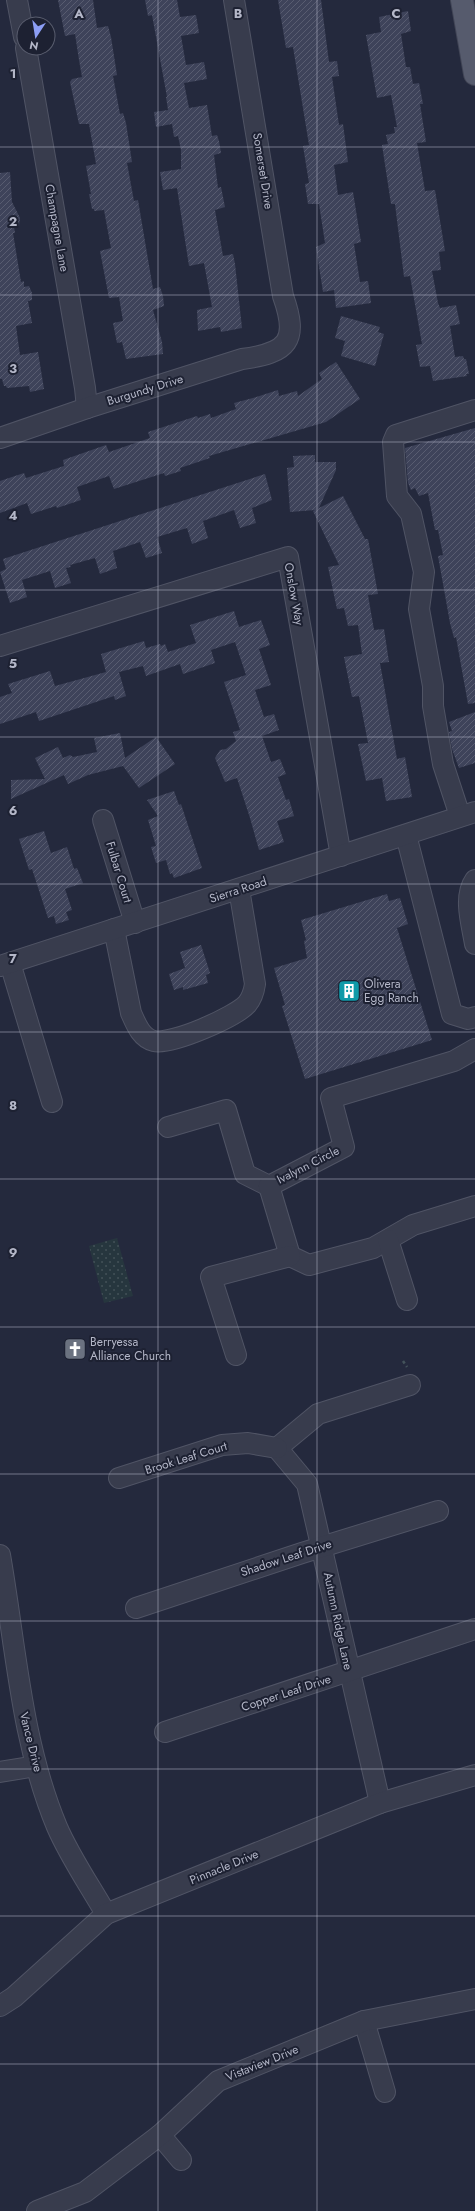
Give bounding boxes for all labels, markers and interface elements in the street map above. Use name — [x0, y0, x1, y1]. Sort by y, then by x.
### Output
text: A — [73, 4, 84, 23]
text: B — [234, 4, 243, 23]
text: C — [391, 4, 401, 23]
north arrow — [16, 16, 56, 56]
text: N — [28, 37, 40, 55]
text: 1 — [10, 64, 16, 83]
street label: Somerset Drive — [248, 132, 278, 210]
street label: Champagne Lane — [40, 183, 74, 273]
text: 2 — [9, 212, 17, 231]
text: 3 — [9, 359, 17, 378]
street label: Burgundy Drive — [105, 370, 185, 410]
text: 4 — [8, 506, 18, 525]
street label: Onslow Way — [280, 561, 308, 627]
text: 5 — [9, 654, 17, 673]
text: 6 — [9, 801, 18, 820]
street label: Fulbar Court — [101, 839, 137, 905]
street label: Sierra Road — [207, 872, 269, 908]
text: 7 — [9, 949, 17, 968]
place label: Olivera Egg Ranch — [364, 975, 419, 1007]
building icon: Olivera Egg Ranch — [336, 978, 362, 1004]
text: 8 — [9, 1096, 17, 1115]
street label: Ivalynn Circle — [274, 1142, 342, 1188]
text: 9 — [9, 1243, 18, 1262]
place label: Berryessa Alliance Church — [90, 1333, 171, 1365]
church icon: Berryessa Alliance Church — [62, 1336, 88, 1362]
street label: Brook Leaf Court — [143, 1437, 229, 1479]
street label: Shadow Leaf Drive — [238, 1535, 334, 1581]
street label: Autumn Ridge Lane — [319, 1571, 357, 1671]
street label: Copper Leaf Drive — [239, 1670, 333, 1716]
street label: Vance Drive — [15, 1710, 47, 1774]
street label: Pinnacle Drive — [187, 1845, 261, 1889]
street label: Vistaview Drive — [223, 2040, 301, 2086]

